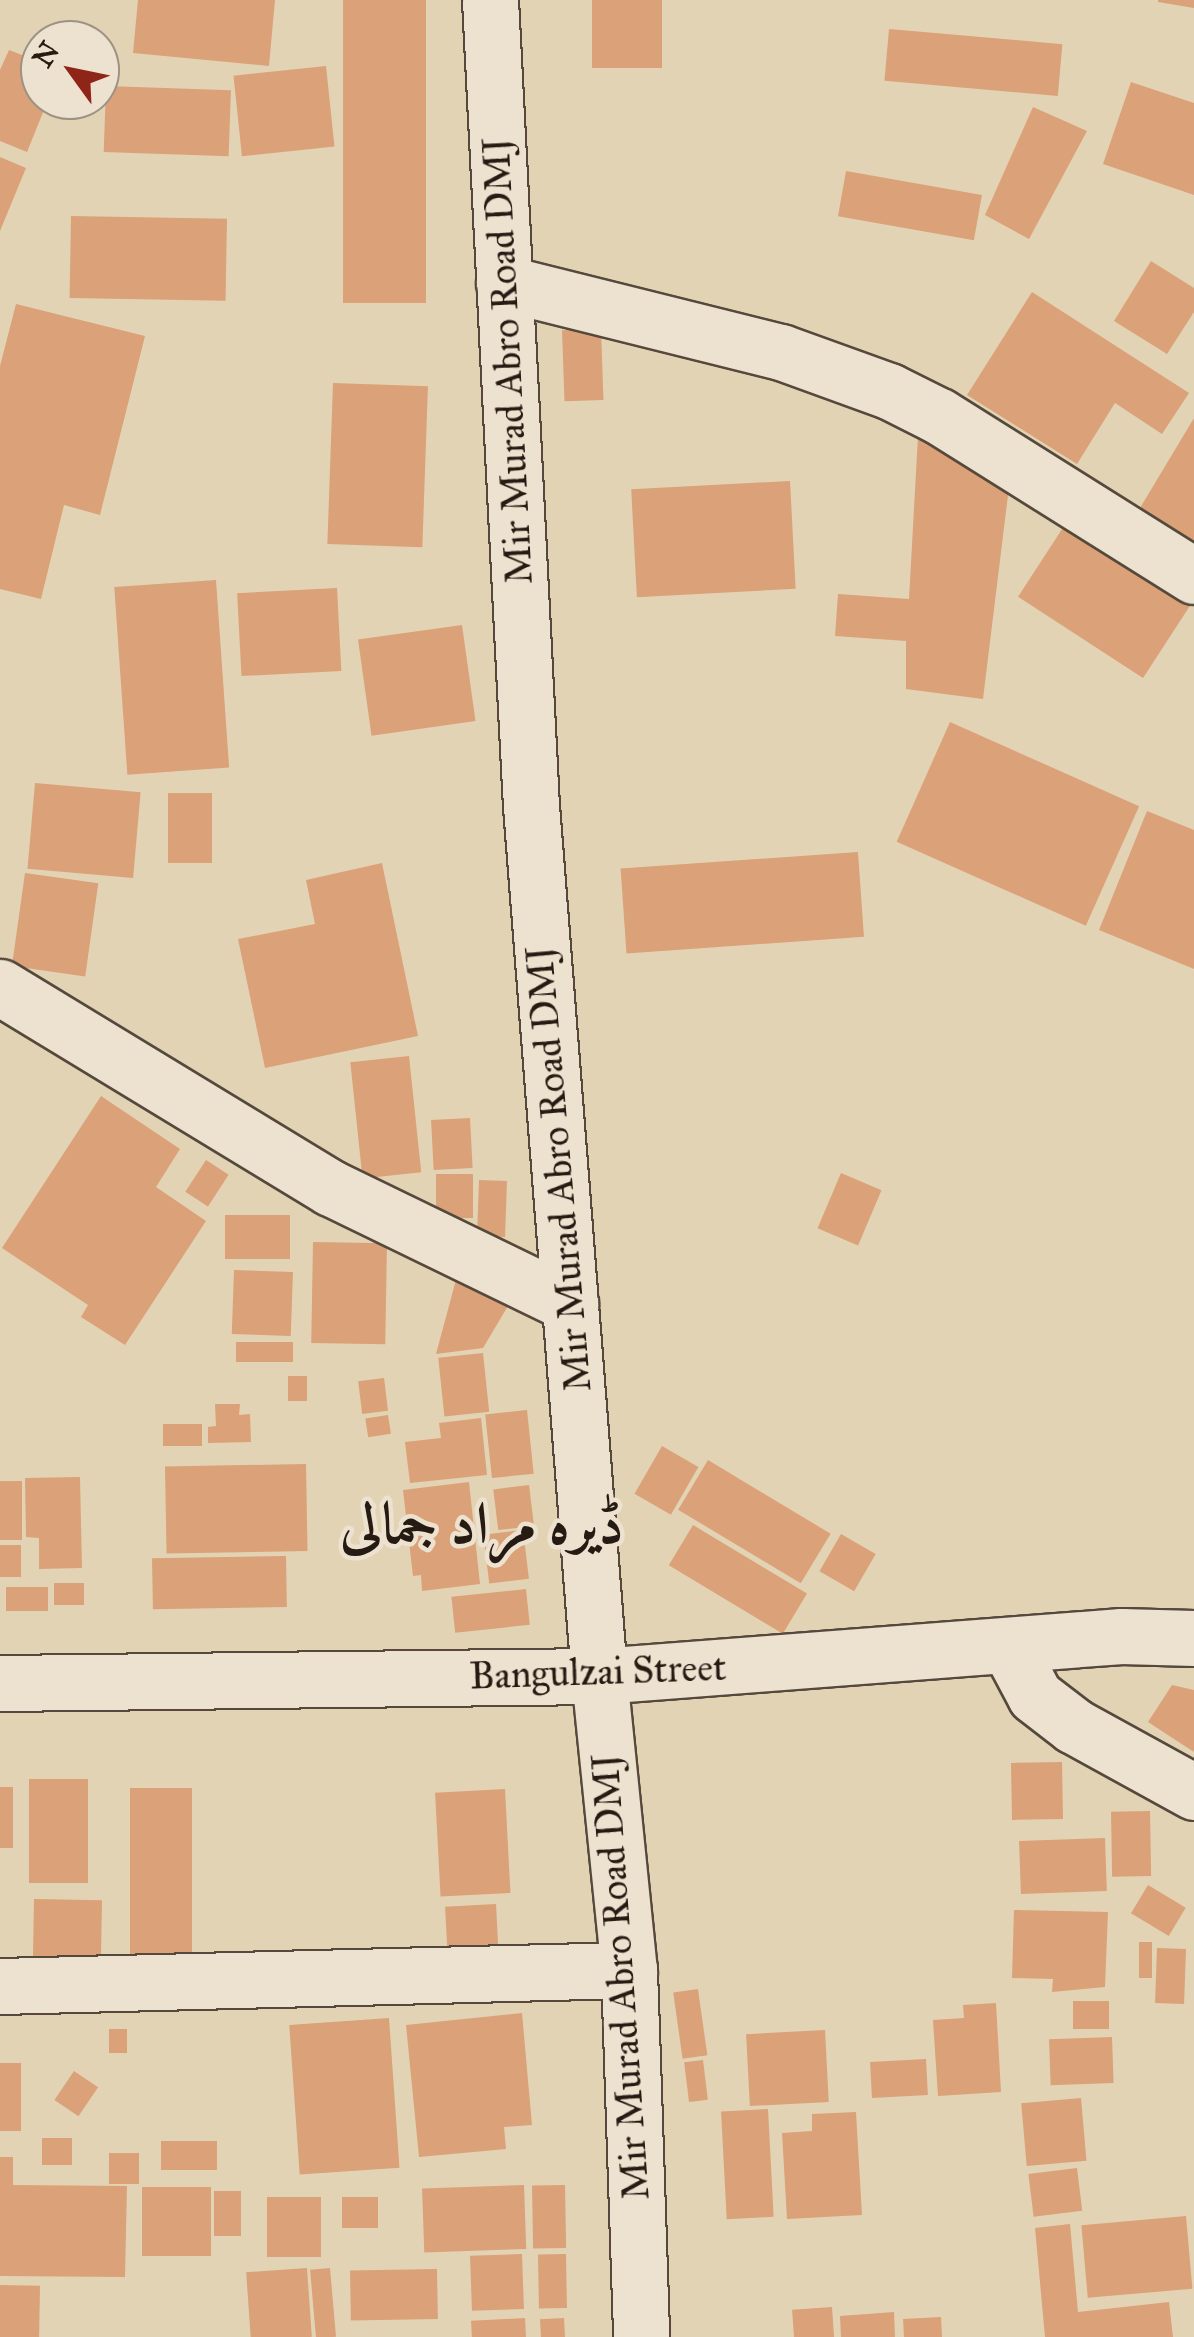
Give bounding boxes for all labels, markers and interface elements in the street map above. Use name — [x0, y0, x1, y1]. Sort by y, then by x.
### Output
north arrow — [20, 20, 120, 120]
text: N — [25, 35, 67, 74]
street label: Mir Murad Abro Road DMJ — [474, 136, 542, 586]
street label: Mir Murad Abro Road DMJ — [517, 944, 601, 1394]
district label: ڈیرہ مراد جمالی — [340, 1489, 624, 1559]
street label: Bangulzai Street — [469, 1645, 727, 1699]
street label: Mir Murad Abro Road DMJ — [583, 1752, 659, 2202]

